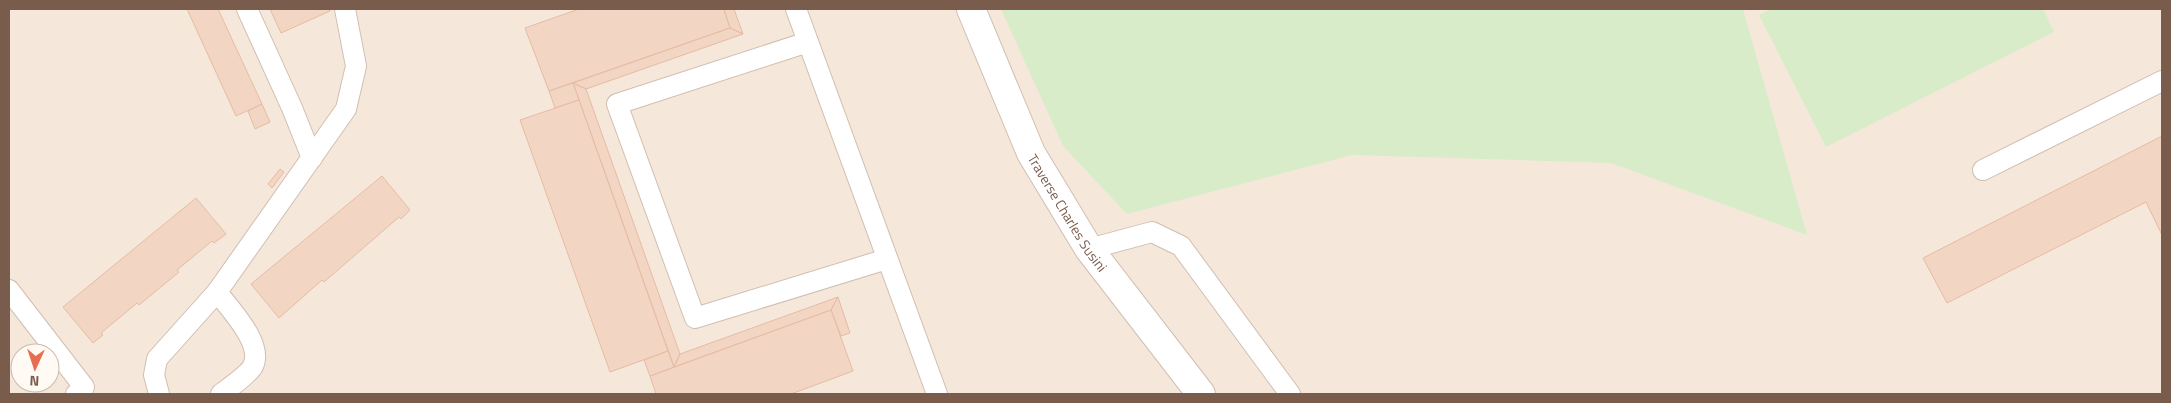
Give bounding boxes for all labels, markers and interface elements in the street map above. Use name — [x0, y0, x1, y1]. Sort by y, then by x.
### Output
street label: Traverse Charles Susini — [1023, 150, 1113, 276]
north arrow — [10, 343, 60, 393]
text: N — [29, 371, 40, 392]

